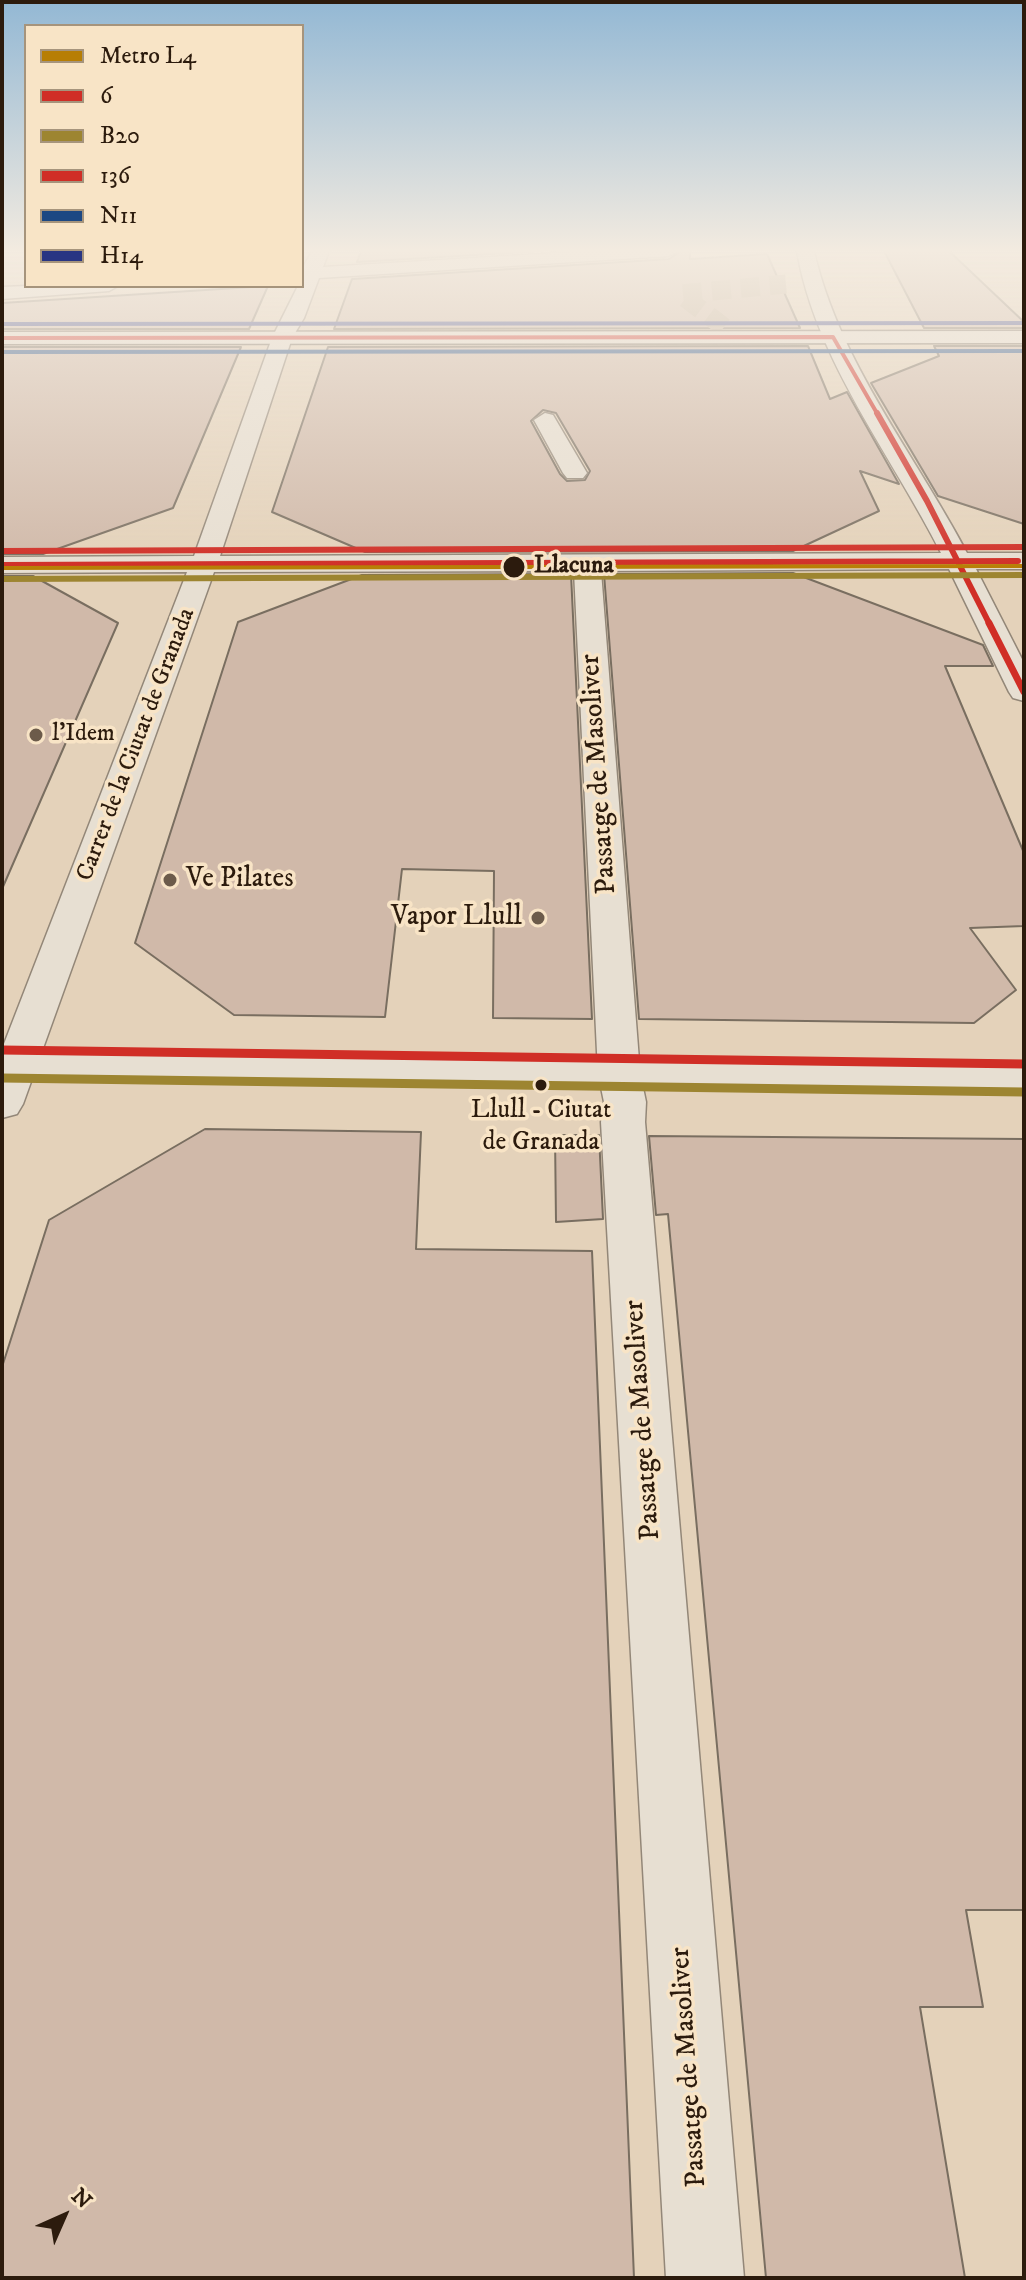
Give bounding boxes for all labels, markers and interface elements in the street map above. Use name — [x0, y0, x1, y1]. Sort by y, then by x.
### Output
legend — [24, 24, 304, 288]
text: Metro L4 — [100, 41, 196, 71]
text: 6 — [100, 81, 113, 111]
text: B20 — [100, 121, 140, 151]
text: 136 — [100, 161, 130, 191]
text: N11 — [100, 201, 137, 231]
text: H14 — [100, 241, 143, 271]
place label: Llacuna — [534, 553, 614, 581]
marker: Llacuna — [501, 554, 527, 580]
street label: Carrer de la Ciutat de Granada — [72, 605, 202, 885]
street label: Passatge de Masoliver — [575, 653, 625, 895]
place label: l'Idem — [52, 721, 115, 749]
marker: l'Idem — [27, 726, 45, 744]
place label: Ve Pilates — [186, 863, 294, 897]
marker: Ve Pilates — [161, 871, 179, 889]
place label: Vapor Llull — [391, 901, 522, 935]
marker: Vapor Llull — [529, 909, 547, 927]
marker: Llull - Ciutat de Granada — [533, 1077, 549, 1093]
place label: Llull - Ciutat de Granada — [471, 1096, 611, 1158]
street label: Passatge de Masoliver — [619, 1299, 669, 1541]
street label: Passatge de Masoliver — [665, 1946, 715, 2188]
north arrow — [24, 2176, 104, 2256]
text: N — [65, 2183, 97, 2215]

